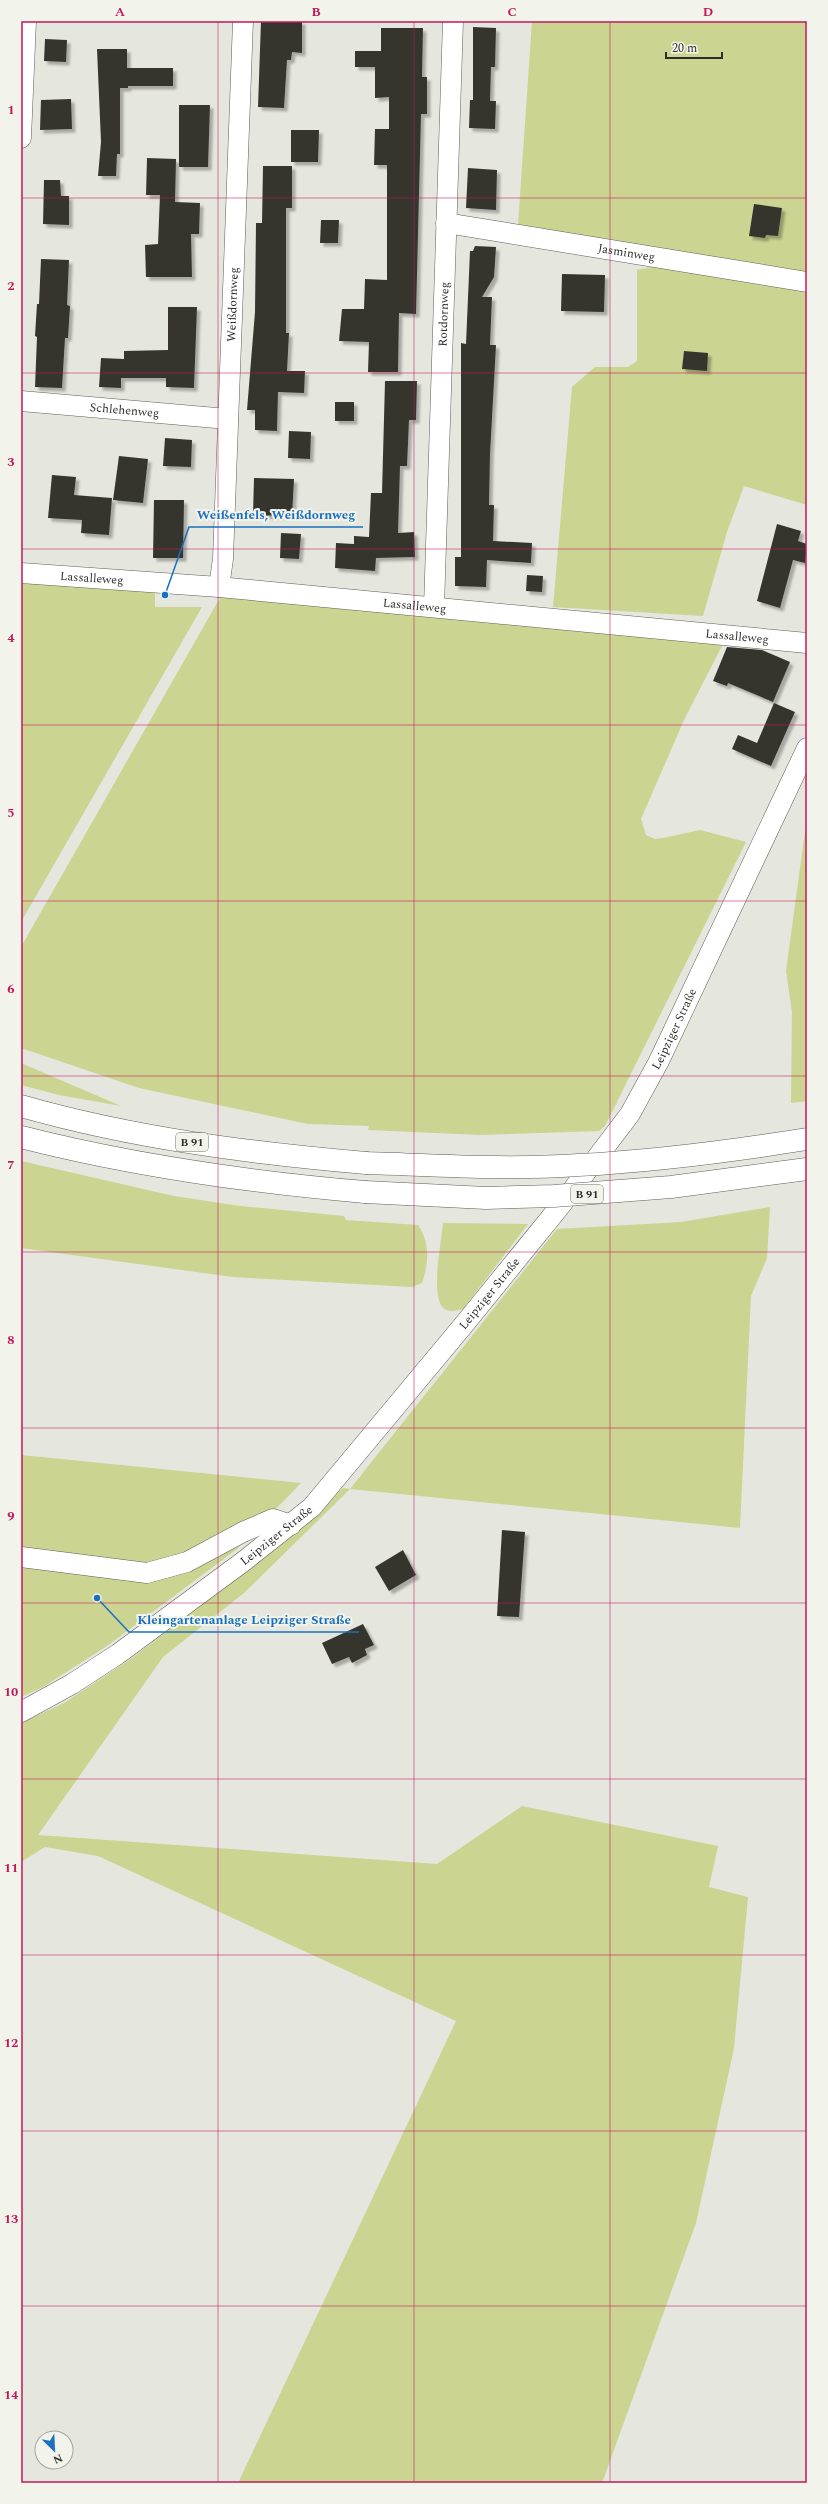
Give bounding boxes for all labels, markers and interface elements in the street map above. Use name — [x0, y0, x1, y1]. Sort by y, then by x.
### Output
text: A — [115, 2, 125, 22]
text: B — [311, 2, 321, 22]
text: C — [507, 2, 517, 22]
text: D — [703, 2, 713, 22]
scale bar — [666, 34, 722, 60]
text: 20 m — [672, 39, 697, 58]
text: 1 — [7, 100, 15, 120]
street label: Jasminweg — [597, 238, 657, 267]
street label: Weißdornweg — [222, 267, 243, 342]
text: 2 — [7, 276, 15, 296]
street label: Rotdornweg — [433, 281, 454, 347]
street label: Schlehenweg — [89, 398, 160, 422]
text: 3 — [7, 452, 15, 472]
callout: Weißenfels, Weißdornweg — [189, 502, 363, 527]
text: Weißenfels, Weißdornweg — [197, 505, 355, 525]
street label: Lassalleweg — [59, 566, 124, 590]
street label: Lassalleweg — [382, 593, 447, 618]
street label: Lassalleweg — [704, 624, 770, 649]
text: 4 — [7, 628, 15, 648]
text: 5 — [7, 803, 15, 823]
text: 6 — [7, 979, 15, 999]
street label: Leipziger Straße — [647, 985, 702, 1073]
road number: B 91 — [176, 1133, 208, 1151]
text: 7 — [7, 1155, 15, 1175]
road number: B 91 — [571, 1185, 603, 1203]
street label: Leipziger Straße — [454, 1253, 524, 1334]
text: 8 — [7, 1330, 15, 1350]
street label: Leipziger Straße — [236, 1500, 317, 1570]
text: 9 — [7, 1506, 15, 1526]
callout: Kleingartenanlage Leipziger Straße — [129, 1607, 359, 1632]
text: Kleingartenanlage Leipziger Straße — [137, 1610, 351, 1630]
text: 10 — [4, 1682, 18, 1702]
text: 11 — [4, 1858, 18, 1878]
text: 12 — [4, 2033, 18, 2053]
text: 13 — [4, 2209, 18, 2229]
text: 14 — [4, 2385, 19, 2405]
north arrow — [34, 2430, 74, 2470]
text: N — [50, 2449, 65, 2468]

